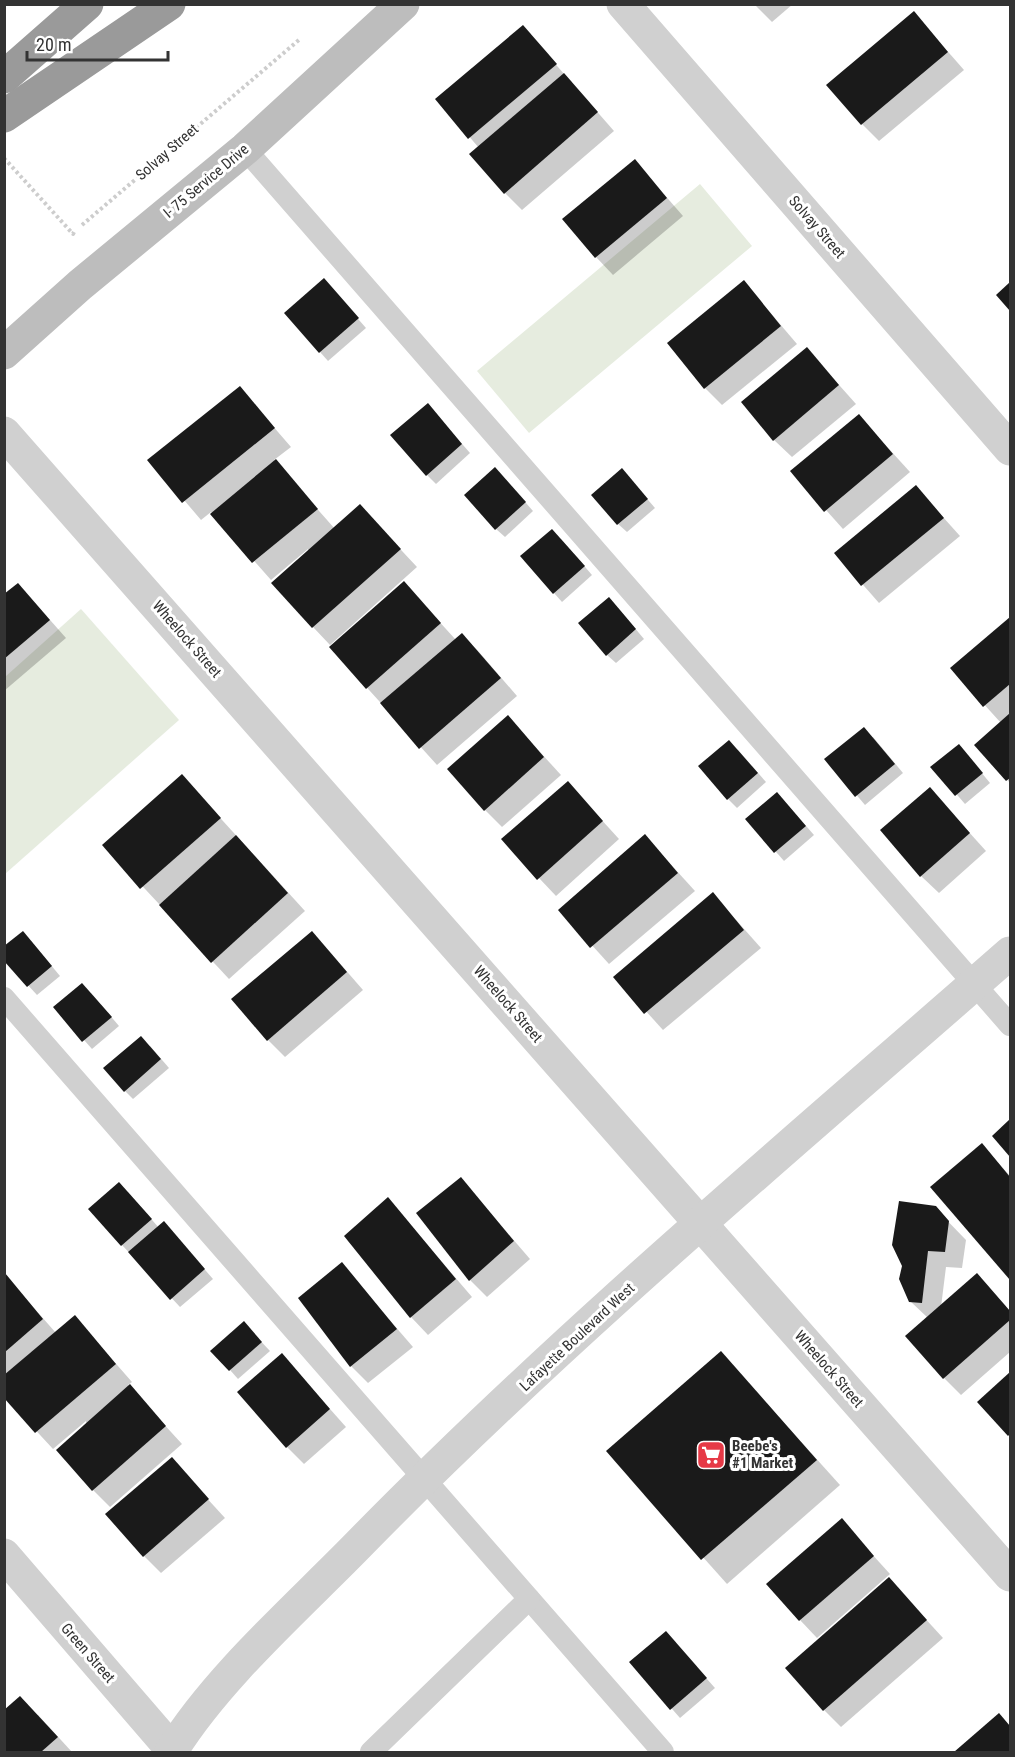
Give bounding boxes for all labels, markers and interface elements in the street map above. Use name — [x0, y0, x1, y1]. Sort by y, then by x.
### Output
scale bar — [27, 24, 168, 62]
text: 20 m — [36, 34, 71, 55]
street label: Solvay Street — [132, 120, 202, 184]
street label: I- 75 Service Drive — [160, 140, 252, 222]
street label: Solvay Street — [785, 192, 849, 262]
street label: Wheelock Street — [149, 597, 225, 681]
street label: Wheelock Street — [470, 962, 546, 1046]
street label: Lafayette Boulevard West — [516, 1279, 638, 1395]
street label: Wheelock Street — [791, 1327, 867, 1411]
place label: Beebe's #1 Market — [732, 1437, 794, 1472]
supermarket icon: Beebe's #1 Market — [695, 1439, 727, 1471]
street label: Green Street — [57, 1619, 119, 1687]

